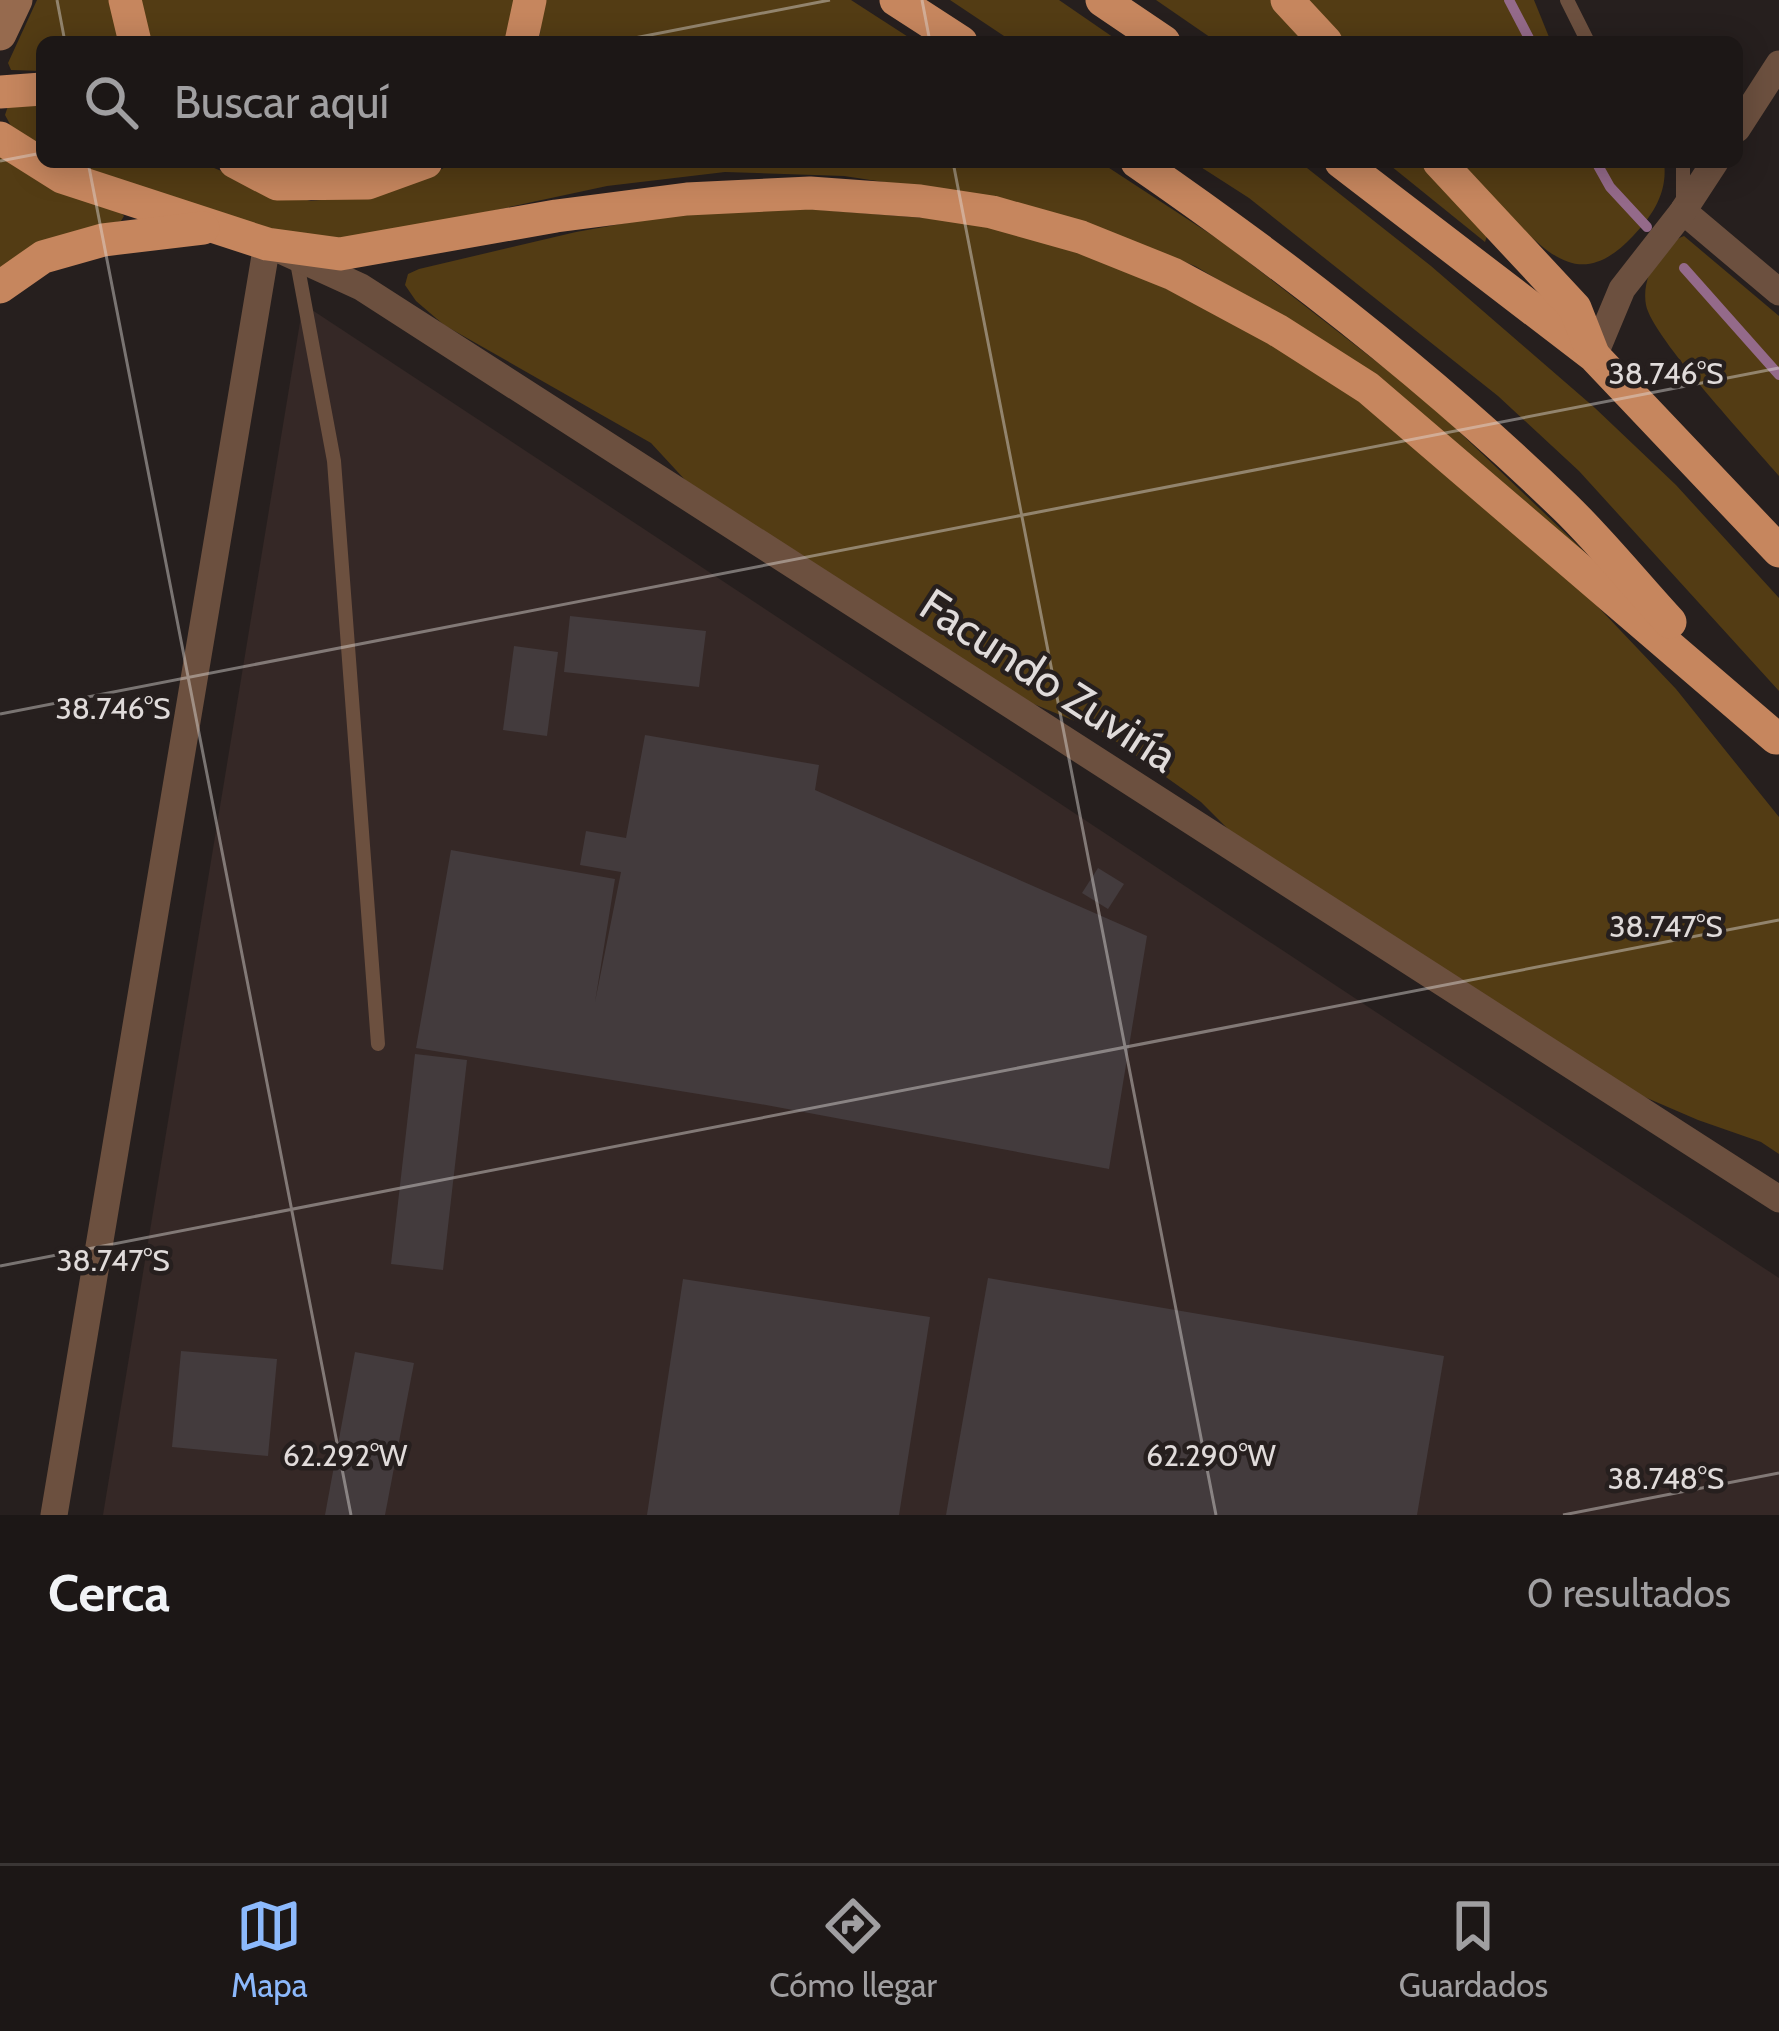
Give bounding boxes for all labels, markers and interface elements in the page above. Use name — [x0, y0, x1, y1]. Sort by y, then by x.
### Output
search box — [36, 36, 1743, 168]
icon: search — [78, 69, 144, 135]
text: Buscar aquí — [174, 75, 389, 129]
text: 38.746°S — [1609, 355, 1724, 392]
street label: Facundo Zuviría — [910, 577, 1188, 783]
text: 38.746°S — [56, 690, 171, 727]
text: 38.747°S — [1609, 908, 1723, 945]
text: 38.747°S — [56, 1242, 170, 1279]
text: 62.292°W — [283, 1437, 408, 1474]
text: 62.290°W — [1146, 1437, 1277, 1474]
text: 38.748°S — [1608, 1460, 1724, 1497]
text: Cerca — [48, 1562, 170, 1624]
text: 0 resultados — [1527, 1569, 1731, 1617]
tab: Mapa — [231, 1893, 308, 2005]
tab: Cómo llegar — [769, 1893, 937, 2005]
tab: Guardados — [1399, 1893, 1548, 2005]

